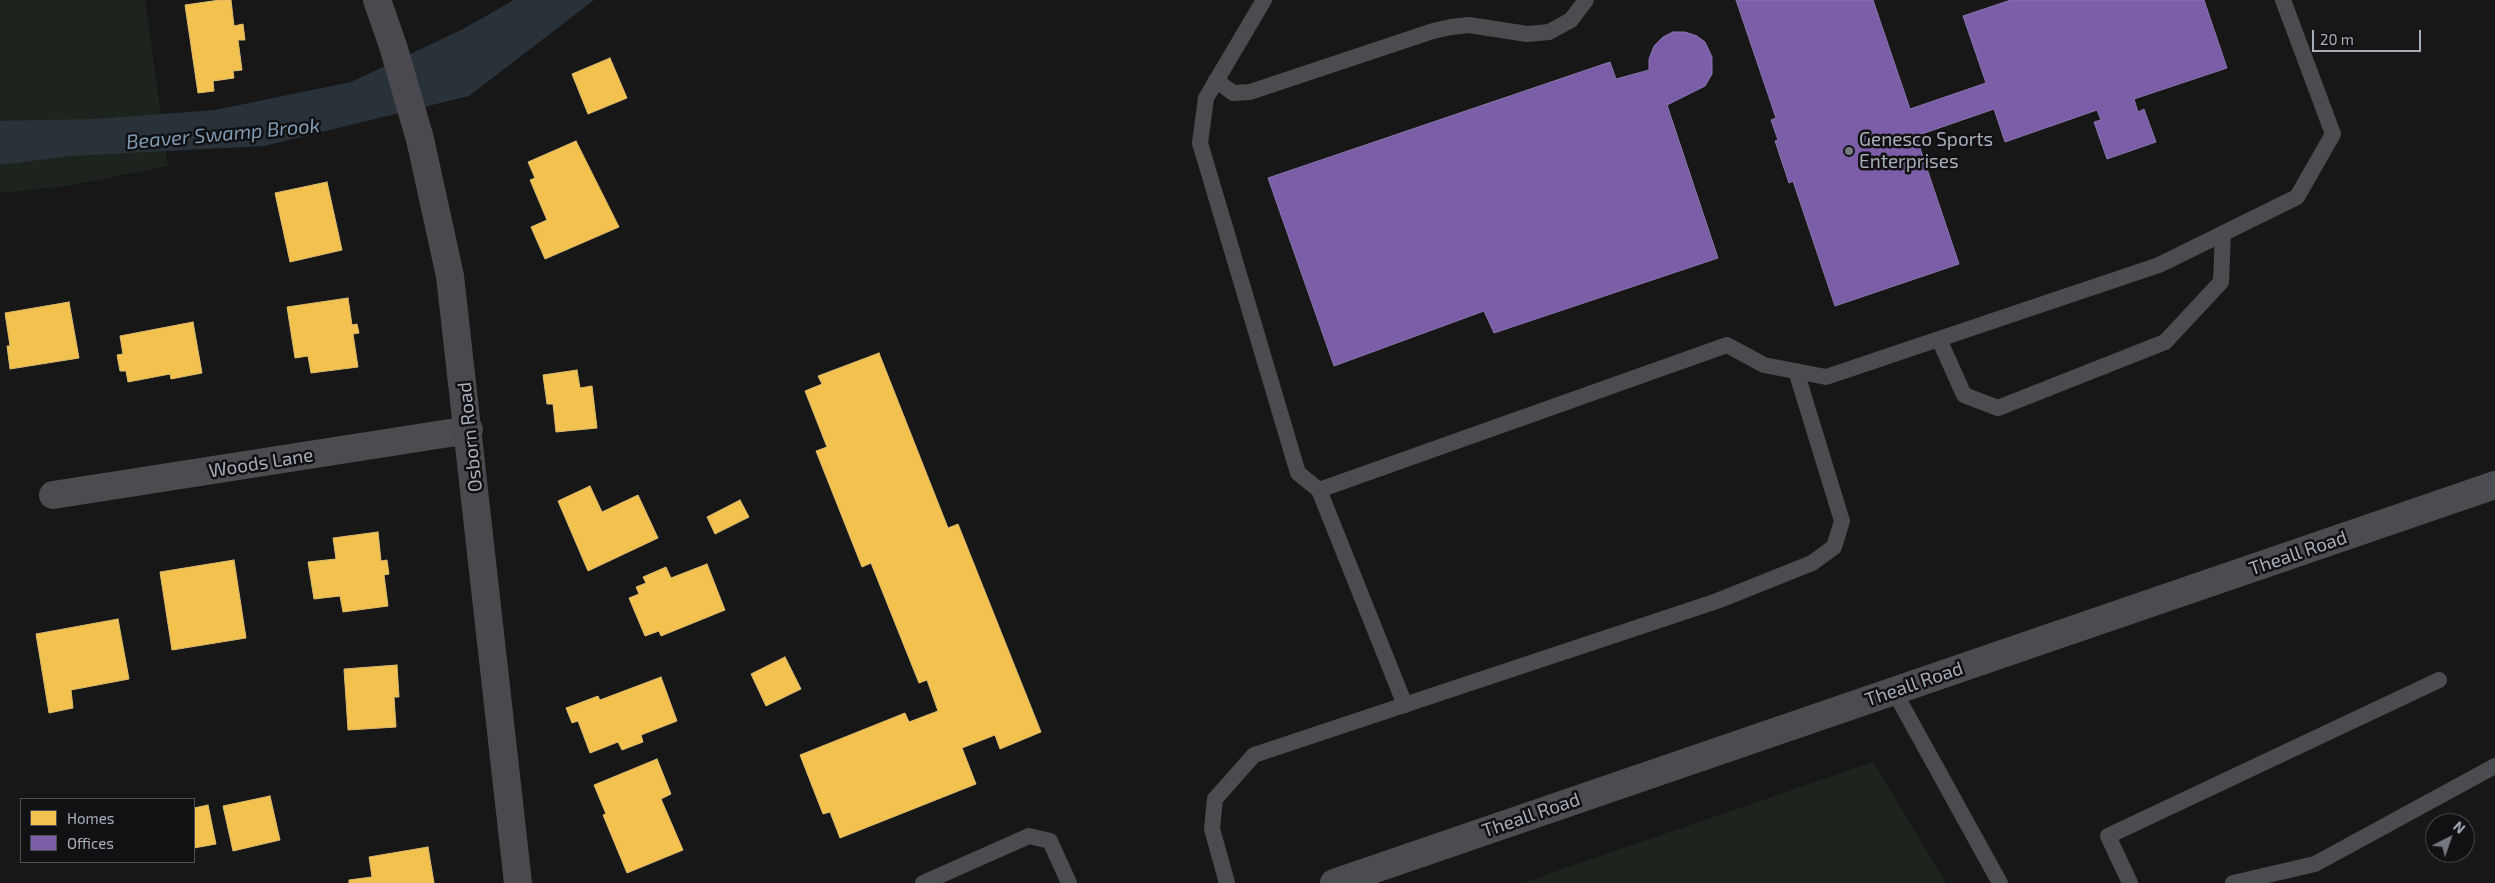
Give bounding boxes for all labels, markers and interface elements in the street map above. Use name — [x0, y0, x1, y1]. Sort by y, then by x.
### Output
scale bar — [2315, 20, 2424, 52]
text: 20 m — [2320, 30, 2354, 48]
water label: Beaver Swamp Brook — [125, 114, 321, 154]
place label: Genesco Sports Enterprises — [1859, 129, 1993, 173]
marker: Genesco Sports Enterprises — [1843, 145, 1855, 157]
street label: Osborn Road — [453, 381, 487, 493]
street label: Woods Lane — [207, 443, 315, 483]
street label: Theall Road — [2246, 526, 2350, 580]
street label: Theall Road — [1862, 657, 1966, 711]
street label: Theall Road — [1479, 788, 1583, 842]
legend — [20, 798, 195, 863]
text: Homes — [67, 809, 114, 827]
north arrow — [2425, 813, 2475, 863]
text: N — [2450, 817, 2469, 837]
text: Offices — [67, 834, 114, 852]

